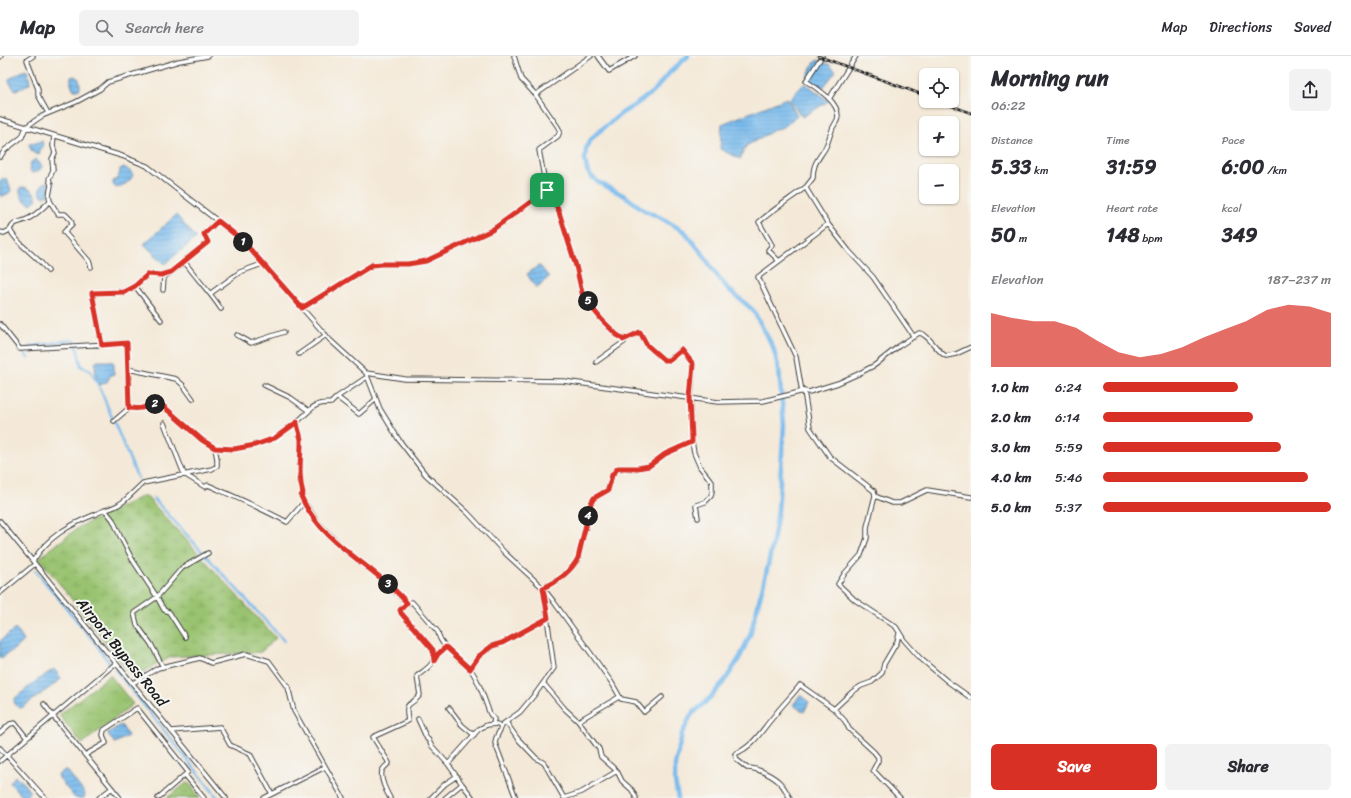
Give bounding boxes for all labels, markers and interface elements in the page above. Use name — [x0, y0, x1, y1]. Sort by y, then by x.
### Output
search box — [79, 10, 359, 46]
text: Map — [20, 11, 55, 44]
text: Search here — [125, 15, 204, 41]
text: Map — [1161, 15, 1187, 40]
text: Directions — [1209, 15, 1272, 40]
text: Saved — [1294, 15, 1331, 40]
icon: search — [93, 17, 115, 39]
text: Morning run — [991, 59, 1109, 98]
map controls — [919, 68, 959, 204]
button: locate — [919, 68, 959, 108]
button: share — [1289, 69, 1331, 111]
text: 06:22 — [991, 94, 1026, 117]
button: + — [919, 116, 959, 156]
text: Distance — [991, 131, 1033, 150]
text: Time — [1106, 131, 1130, 150]
text: Pace — [1222, 131, 1245, 150]
text: 5.33 — [991, 150, 1031, 185]
text: 31:59 — [1106, 150, 1156, 185]
text: 6:00 — [1222, 150, 1264, 185]
text: km — [1031, 161, 1048, 180]
text: /km — [1264, 161, 1287, 180]
button: − — [919, 164, 959, 204]
pin — [530, 173, 564, 207]
icon: arrive — [536, 179, 558, 201]
text: Elevation — [991, 199, 1036, 218]
text: Heart rate — [1106, 199, 1158, 218]
text: kcal — [1222, 199, 1242, 218]
text: 50 — [991, 218, 1016, 253]
text: 148 — [1106, 218, 1139, 253]
text: 349 — [1222, 218, 1257, 253]
text: m — [1016, 229, 1027, 248]
text: bpm — [1139, 229, 1163, 248]
pin: 1 — [233, 232, 253, 252]
text: 1 — [241, 232, 245, 251]
text: Elevation — [991, 268, 1044, 291]
text: 187–237 m — [1267, 268, 1331, 291]
pin: 5 — [578, 291, 598, 311]
text: 5 — [585, 291, 591, 310]
text: 1.0 km — [991, 376, 1029, 399]
text: 6:24 — [1055, 376, 1082, 399]
pin: 2 — [145, 394, 165, 414]
text: 2 — [152, 394, 158, 413]
text: 2.0 km — [991, 406, 1031, 429]
text: 6:14 — [1055, 406, 1080, 429]
text: 3.0 km — [991, 436, 1031, 459]
text: 5:59 — [1055, 436, 1083, 459]
text: 4.0 km — [991, 466, 1032, 489]
text: 5:46 — [1055, 466, 1082, 489]
text: 5.0 km — [991, 496, 1031, 519]
text: 5:37 — [1055, 496, 1081, 519]
pin: 4 — [578, 506, 598, 526]
text: 4 — [585, 506, 591, 525]
pin: 3 — [378, 574, 398, 594]
text: 3 — [385, 574, 391, 593]
street label: Airport Bypass Road — [69, 591, 175, 713]
button: Save — [991, 744, 1157, 790]
button: Share — [1165, 744, 1331, 790]

